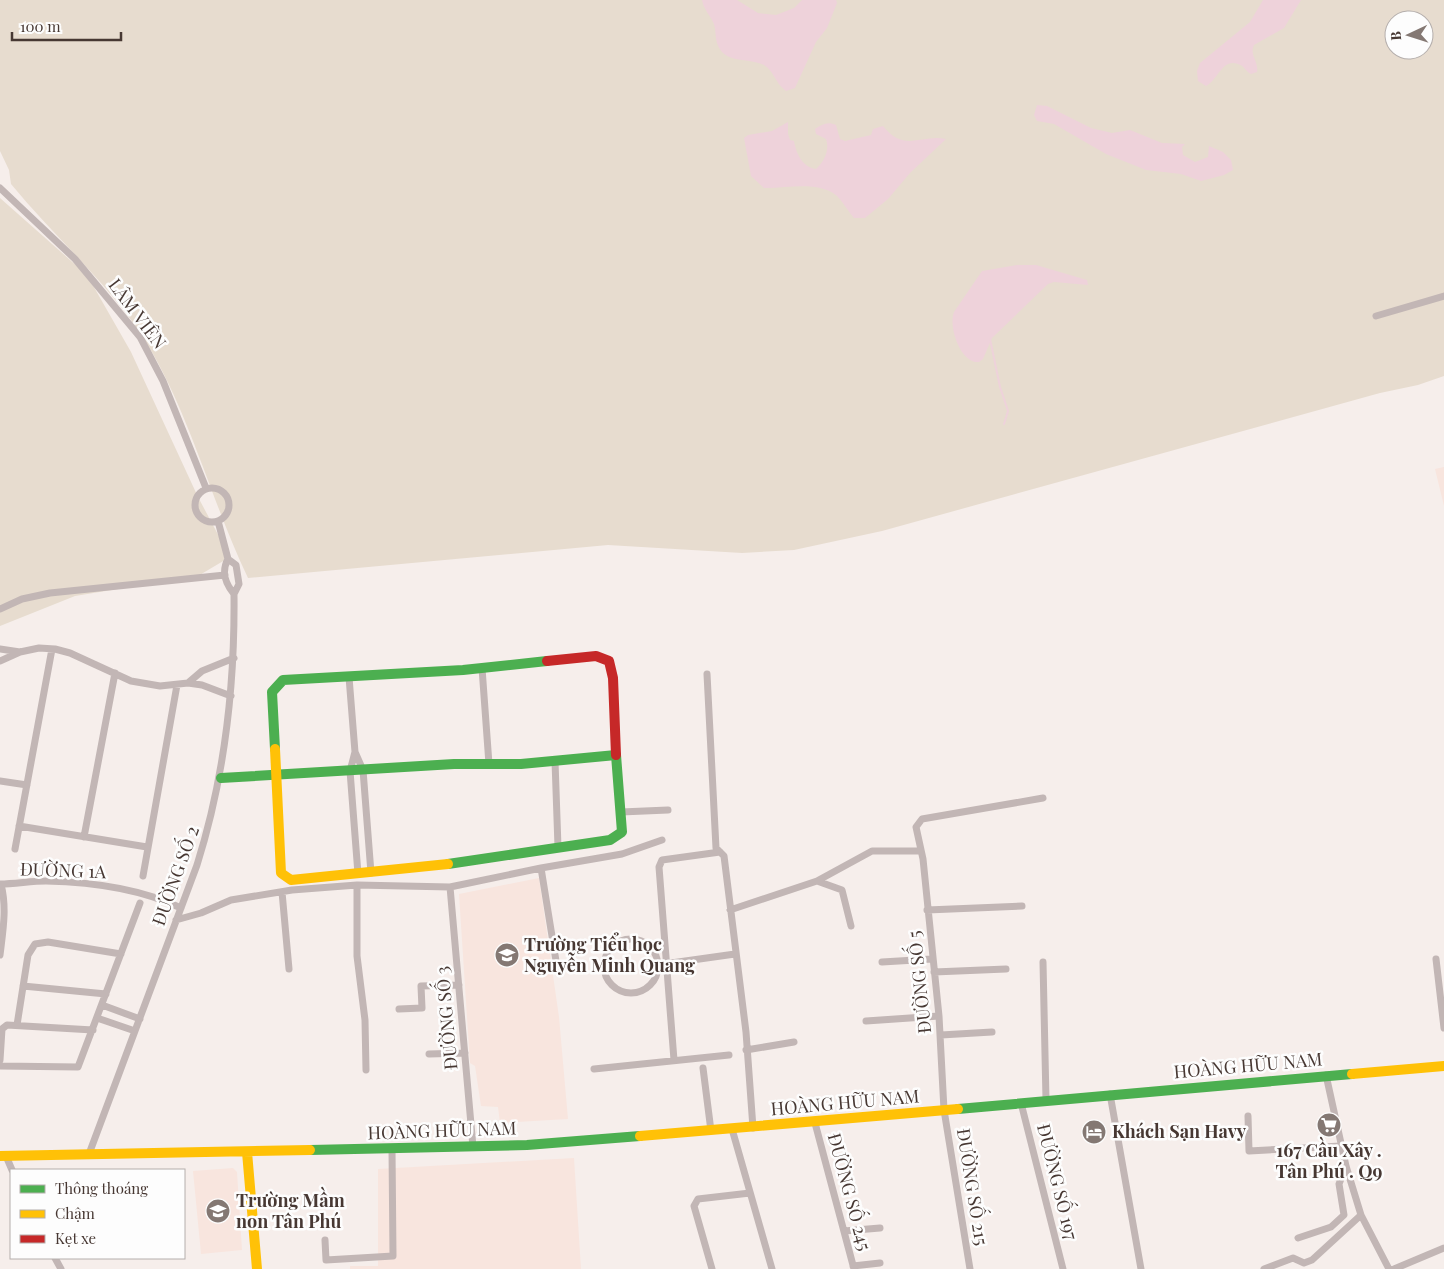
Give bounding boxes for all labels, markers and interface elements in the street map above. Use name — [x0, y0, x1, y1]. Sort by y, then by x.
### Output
scale bar — [12, 10, 121, 42]
north arrow — [1384, 10, 1434, 60]
text: 100 m — [20, 16, 61, 36]
text: B — [1386, 31, 1405, 41]
street label: LÂM VIÊN — [103, 273, 172, 354]
street label: ĐƯỜNG SỐ 2 — [142, 821, 204, 929]
street label: ĐƯỜNG 1A — [20, 857, 107, 884]
street label: ĐƯỜNG SỐ 5 — [898, 930, 936, 1035]
place label: Trường Tiểu học Nguyễn Minh Quang — [524, 932, 695, 977]
school or university icon: Trường Tiểu học Nguyễn Minh Quang — [494, 942, 520, 968]
street label: ĐƯỜNG SỐ 3 — [426, 965, 462, 1071]
street label: HOÀNG HỮU NAM — [1173, 1047, 1323, 1083]
street label: HOÀNG HỮU NAM — [770, 1084, 920, 1120]
supermarket icon: 167 Cầu Xây . Tân Phú . Q9 — [1316, 1112, 1342, 1138]
street label: HOÀNG HỮU NAM — [367, 1115, 517, 1145]
hotel icon: Khách Sạn Havy — [1081, 1119, 1107, 1145]
place label: Khách Sạn Havy — [1112, 1119, 1247, 1143]
street label: ĐƯỜNG SỐ 197 — [1032, 1120, 1088, 1243]
street label: ĐƯỜNG SỐ 215 — [952, 1126, 998, 1247]
street label: ĐƯỜNG SỐ 245 — [823, 1129, 881, 1253]
place label: 167 Cầu Xây . Tân Phú . Q9 — [1276, 1136, 1382, 1183]
legend — [10, 1169, 185, 1259]
text: Thông thoáng — [55, 1178, 148, 1198]
place label: Trường Mầm non Tân Phú — [236, 1186, 345, 1233]
school or university icon: Trường Mầm non Tân Phú — [205, 1198, 231, 1224]
text: Chậm — [55, 1203, 96, 1223]
text: Kẹt xe — [55, 1228, 96, 1248]

